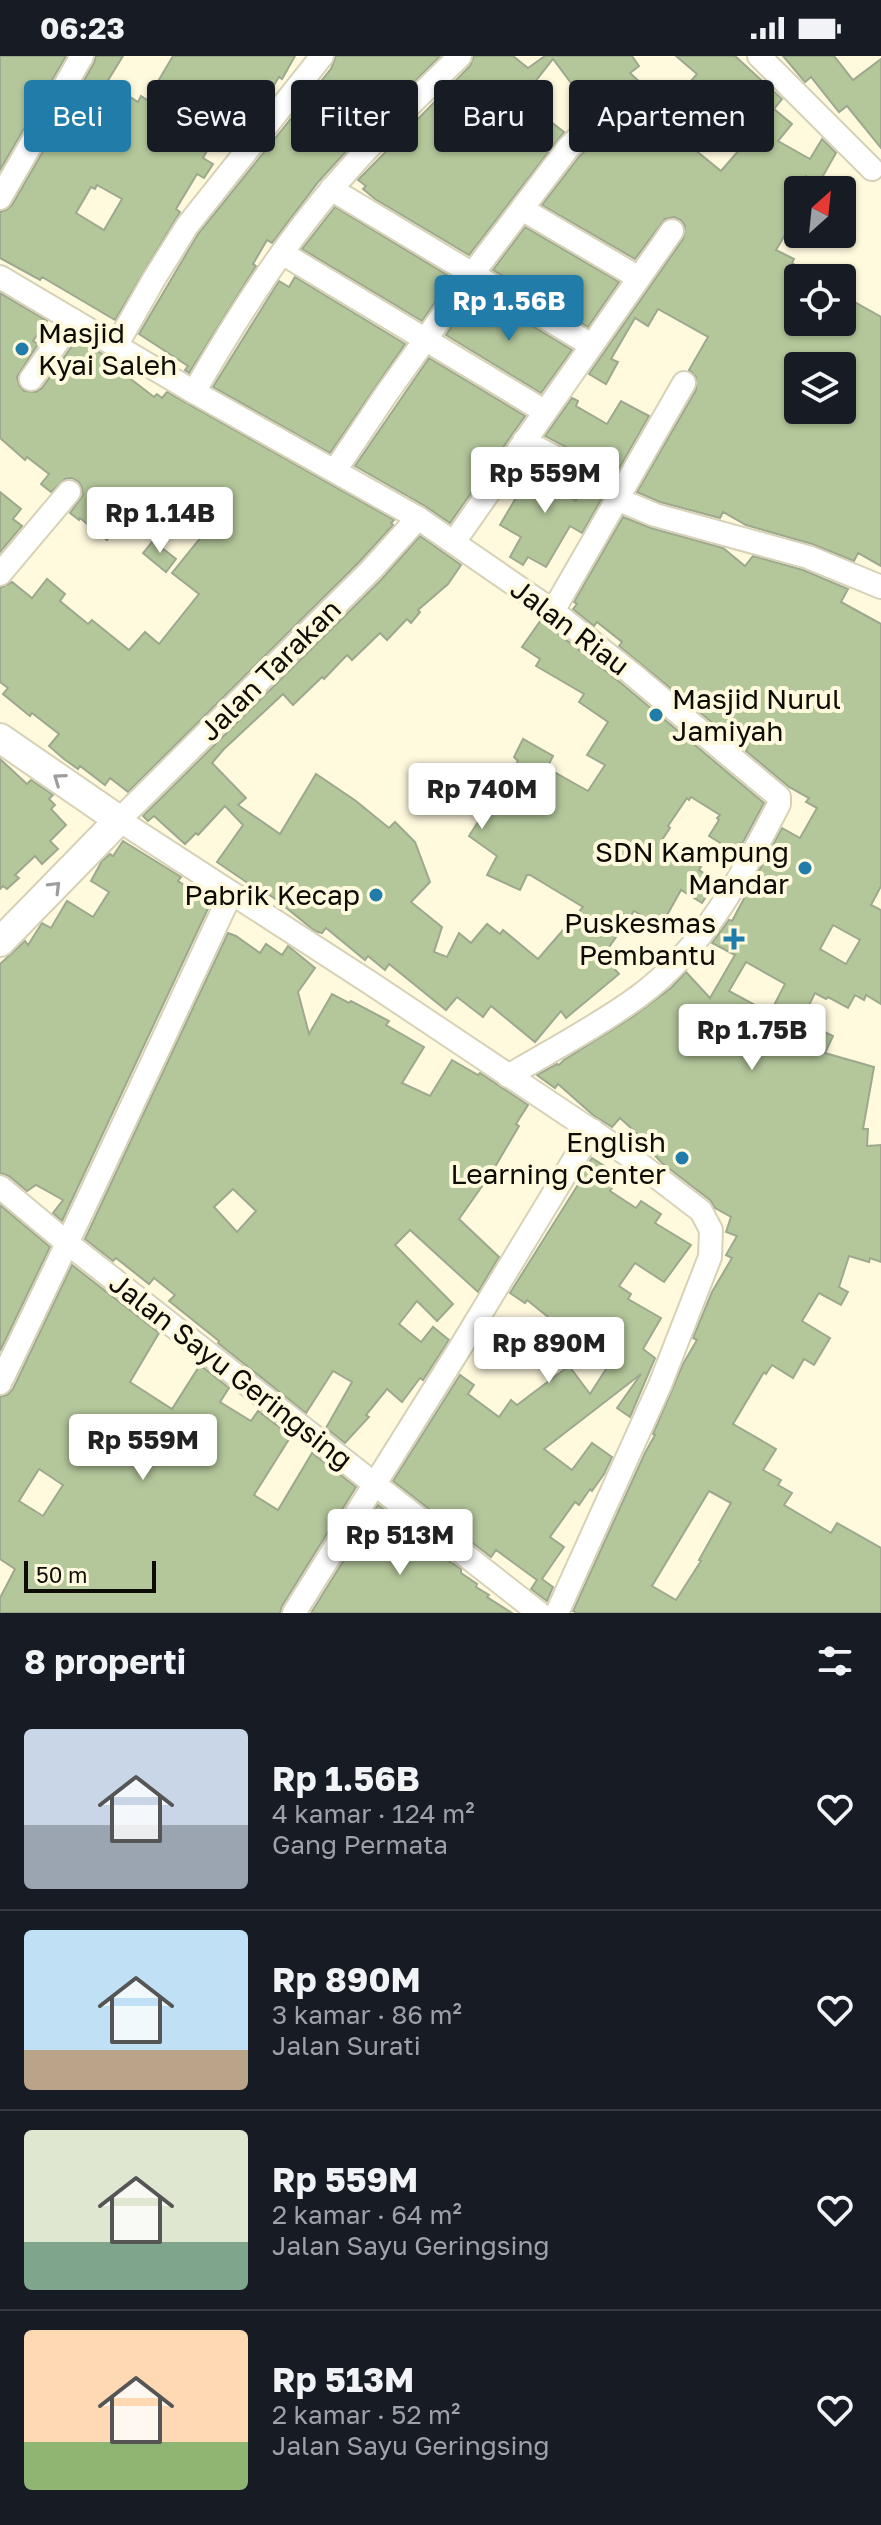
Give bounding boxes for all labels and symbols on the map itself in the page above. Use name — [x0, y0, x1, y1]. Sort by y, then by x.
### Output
north arrow — [784, 176, 856, 248]
pin: Rp 1.56B — [426, 275, 592, 343]
place label: Masjid Kyai Saleh — [38, 316, 177, 381]
marker: Masjid Kyai Saleh — [13, 340, 31, 358]
pin: Rp 559M — [471, 447, 619, 515]
pin: Rp 1.14B — [77, 487, 243, 555]
street label: Jalan Riau — [505, 571, 636, 682]
street label: Jalan Tarakan — [192, 592, 347, 747]
place label: Masjid Nurul Jamiyah — [672, 682, 841, 747]
marker: Masjid Nurul Jamiyah — [647, 706, 665, 724]
pin: Rp 740M — [408, 763, 556, 831]
one-way arrow — [54, 774, 68, 789]
place label: SDN Kampung Mandar — [595, 835, 789, 900]
marker: SDN Kampung Mandar — [796, 859, 814, 877]
place label: Pabrik Kecap — [184, 878, 360, 911]
one-way arrow — [46, 882, 60, 896]
marker: Pabrik Kecap — [367, 886, 385, 904]
place label: Puskesmas Pembantu — [564, 906, 716, 971]
marker: Puskesmas Pembantu — [723, 928, 745, 950]
pin: Rp 1.75B — [669, 1004, 835, 1072]
place label: English Learning Center — [451, 1125, 666, 1190]
marker: English Learning Center — [673, 1149, 691, 1167]
street label: Jalan Sayu Geringsing — [103, 1266, 359, 1476]
pin: Rp 890M — [475, 1317, 623, 1385]
pin: Rp 559M — [69, 1414, 217, 1482]
pin: Rp 513M — [326, 1509, 474, 1577]
scale bar — [24, 1557, 156, 1593]

